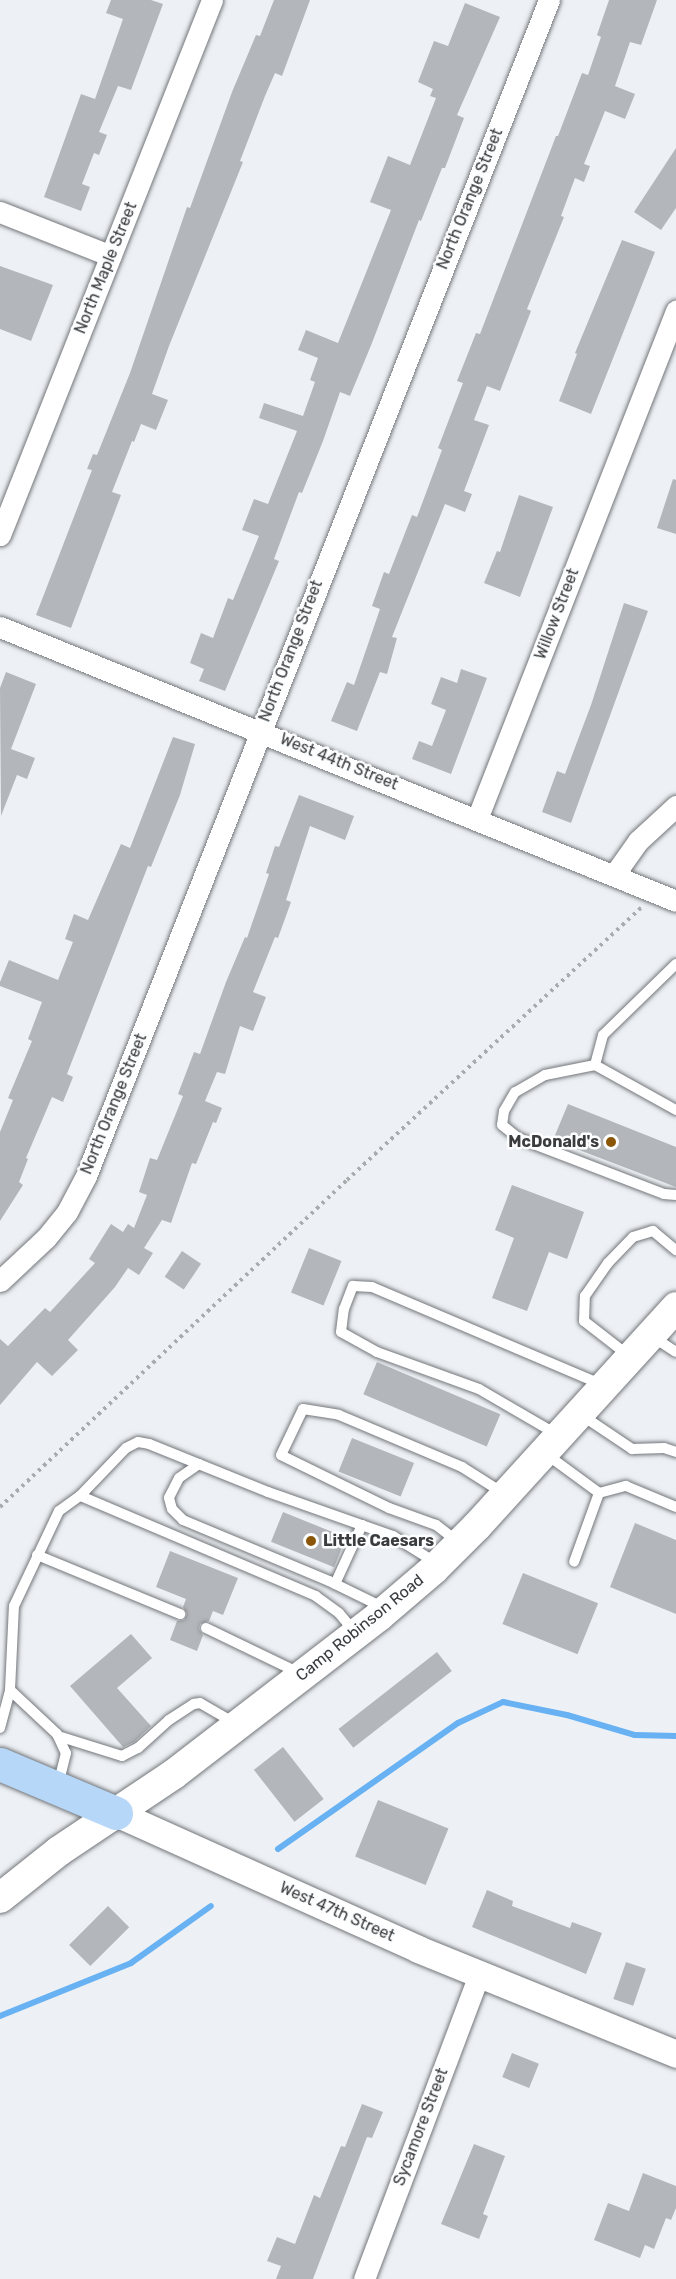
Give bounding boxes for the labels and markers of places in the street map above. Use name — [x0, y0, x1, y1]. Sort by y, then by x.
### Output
place label: McDonald's — [508, 1132, 599, 1152]
marker: McDonald's — [604, 1135, 618, 1149]
place label: Little Caesars — [323, 1531, 434, 1551]
marker: Little Caesars — [304, 1534, 318, 1548]

